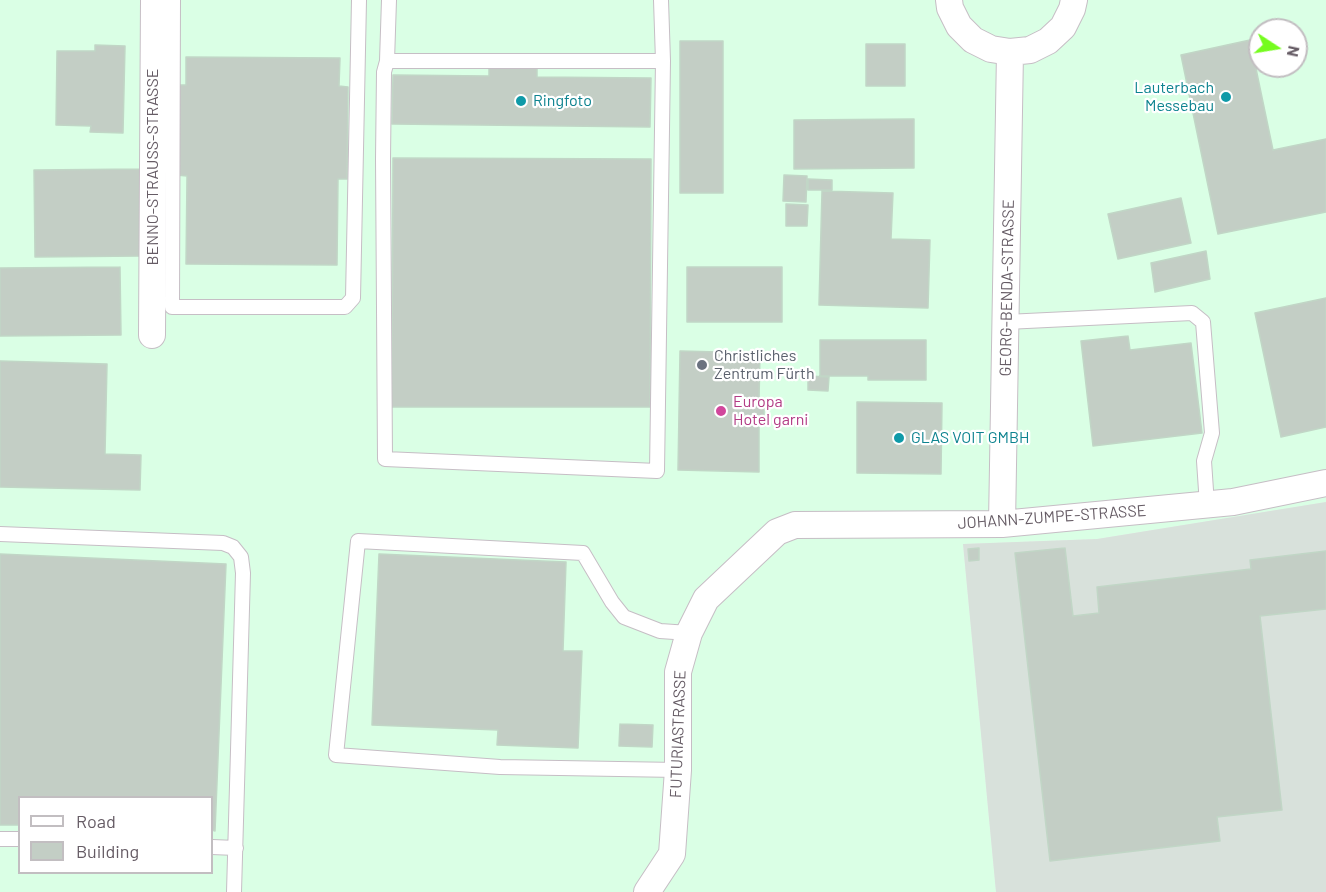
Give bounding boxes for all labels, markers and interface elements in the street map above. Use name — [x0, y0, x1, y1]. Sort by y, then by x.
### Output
north arrow — [1248, 18, 1308, 78]
text: N — [1284, 44, 1305, 59]
street label: BENNO-STRAUSS-STRASSE — [143, 69, 163, 265]
place label: Lauterbach Messebau — [1134, 78, 1214, 116]
marker: Lauterbach Messebau — [1219, 90, 1233, 104]
place label: Ringfoto — [533, 91, 592, 111]
marker: Ringfoto — [514, 94, 528, 108]
street label: GEORG-BENDA-STRASSE — [996, 199, 1018, 377]
place label: Christliches Zentrum Fürth — [714, 346, 815, 384]
marker: Christliches Zentrum Fürth — [695, 358, 709, 372]
place label: Europa Hotel garni — [733, 392, 808, 430]
marker: Europa Hotel garni — [714, 404, 728, 418]
place label: GLAS VOIT GMBH — [911, 428, 1029, 448]
marker: GLAS VOIT GMBH — [892, 431, 906, 445]
street label: JOHANN-ZUMPE-STRASSE — [957, 501, 1147, 533]
street label: FUTURIASTRASSE — [666, 670, 690, 798]
legend — [18, 796, 213, 874]
text: Road — [76, 810, 116, 832]
text: Building — [76, 840, 139, 862]

